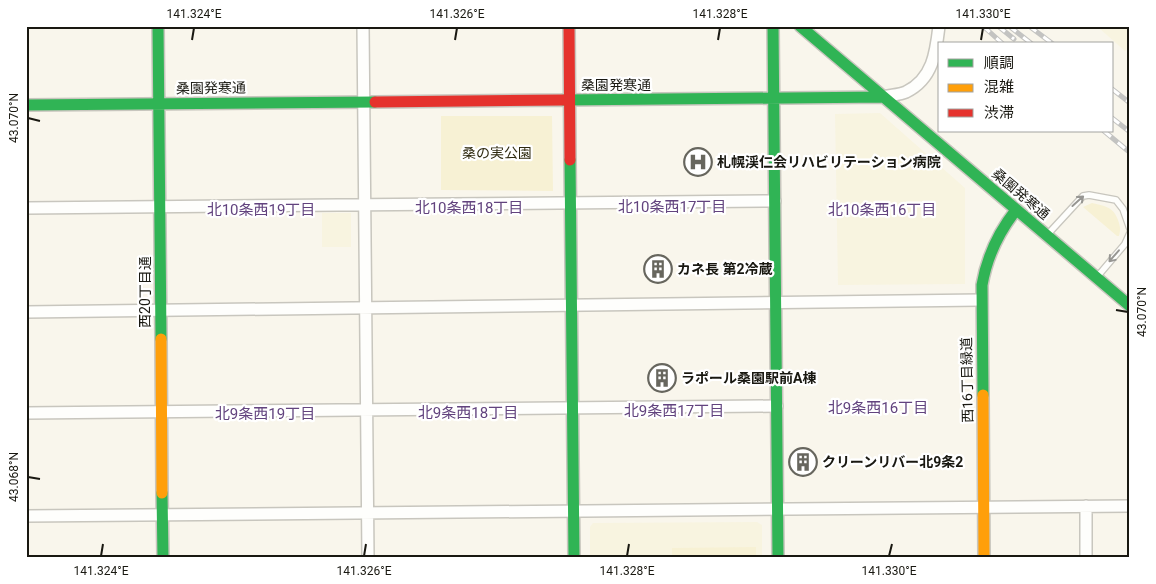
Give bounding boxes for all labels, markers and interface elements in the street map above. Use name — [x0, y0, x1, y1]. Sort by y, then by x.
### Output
text: 141.324°E — [167, 7, 222, 21]
text: 141.326°E — [430, 7, 485, 21]
text: 141.328°E — [693, 7, 748, 21]
text: 141.330°E — [956, 7, 1011, 21]
legend — [938, 42, 1114, 132]
text: 順調 — [984, 54, 1014, 72]
street label: 桑園発寒通 — [581, 77, 651, 93]
text: 混雑 — [984, 78, 1014, 96]
street label: 桑園発寒通 — [176, 79, 246, 97]
text: 43.070°N — [7, 93, 21, 143]
text: 渋滞 — [984, 104, 1014, 122]
park label: 桑の実公園 — [462, 145, 532, 161]
hospital icon: 札幌渓仁会リハビリテーション病院 — [683, 147, 713, 177]
place label: 札幌渓仁会リハビリテーション病院 — [717, 154, 941, 170]
street label: 桑園発寒通 — [989, 165, 1053, 223]
one-way arrow — [1072, 195, 1085, 207]
district label: 北10条西17丁目 — [618, 198, 726, 216]
district label: 北10条西18丁目 — [415, 199, 523, 217]
district label: 北10条西19丁目 — [207, 201, 315, 219]
district label: 北10条西16丁目 — [828, 201, 936, 219]
one-way arrow — [1109, 250, 1120, 263]
building icon: カネ長 第2冷蔵 — [643, 254, 673, 284]
street label: 西20丁目通 — [137, 256, 153, 328]
place label: カネ長 第2冷蔵 — [677, 261, 773, 277]
text: 43.070°N — [1135, 287, 1149, 337]
street label: 西16丁目緑道 — [958, 337, 976, 423]
building icon: ラポール桑園駅前A棟 — [647, 363, 677, 393]
place label: ラポール桑園駅前A棟 — [681, 370, 816, 386]
district label: 北9条西16丁目 — [828, 399, 928, 417]
district label: 北9条西17丁目 — [624, 402, 724, 420]
district label: 北9条西18丁目 — [418, 404, 518, 422]
district label: 北9条西19丁目 — [215, 405, 315, 423]
building icon: クリーンリバー北9条2 — [788, 447, 818, 477]
text: 43.068°N — [7, 452, 21, 502]
place label: クリーンリバー北9条2 — [822, 454, 963, 470]
text: 141.324°E — [74, 564, 129, 578]
text: 141.326°E — [337, 564, 392, 578]
text: 141.328°E — [600, 564, 655, 578]
text: 141.330°E — [862, 564, 917, 578]

